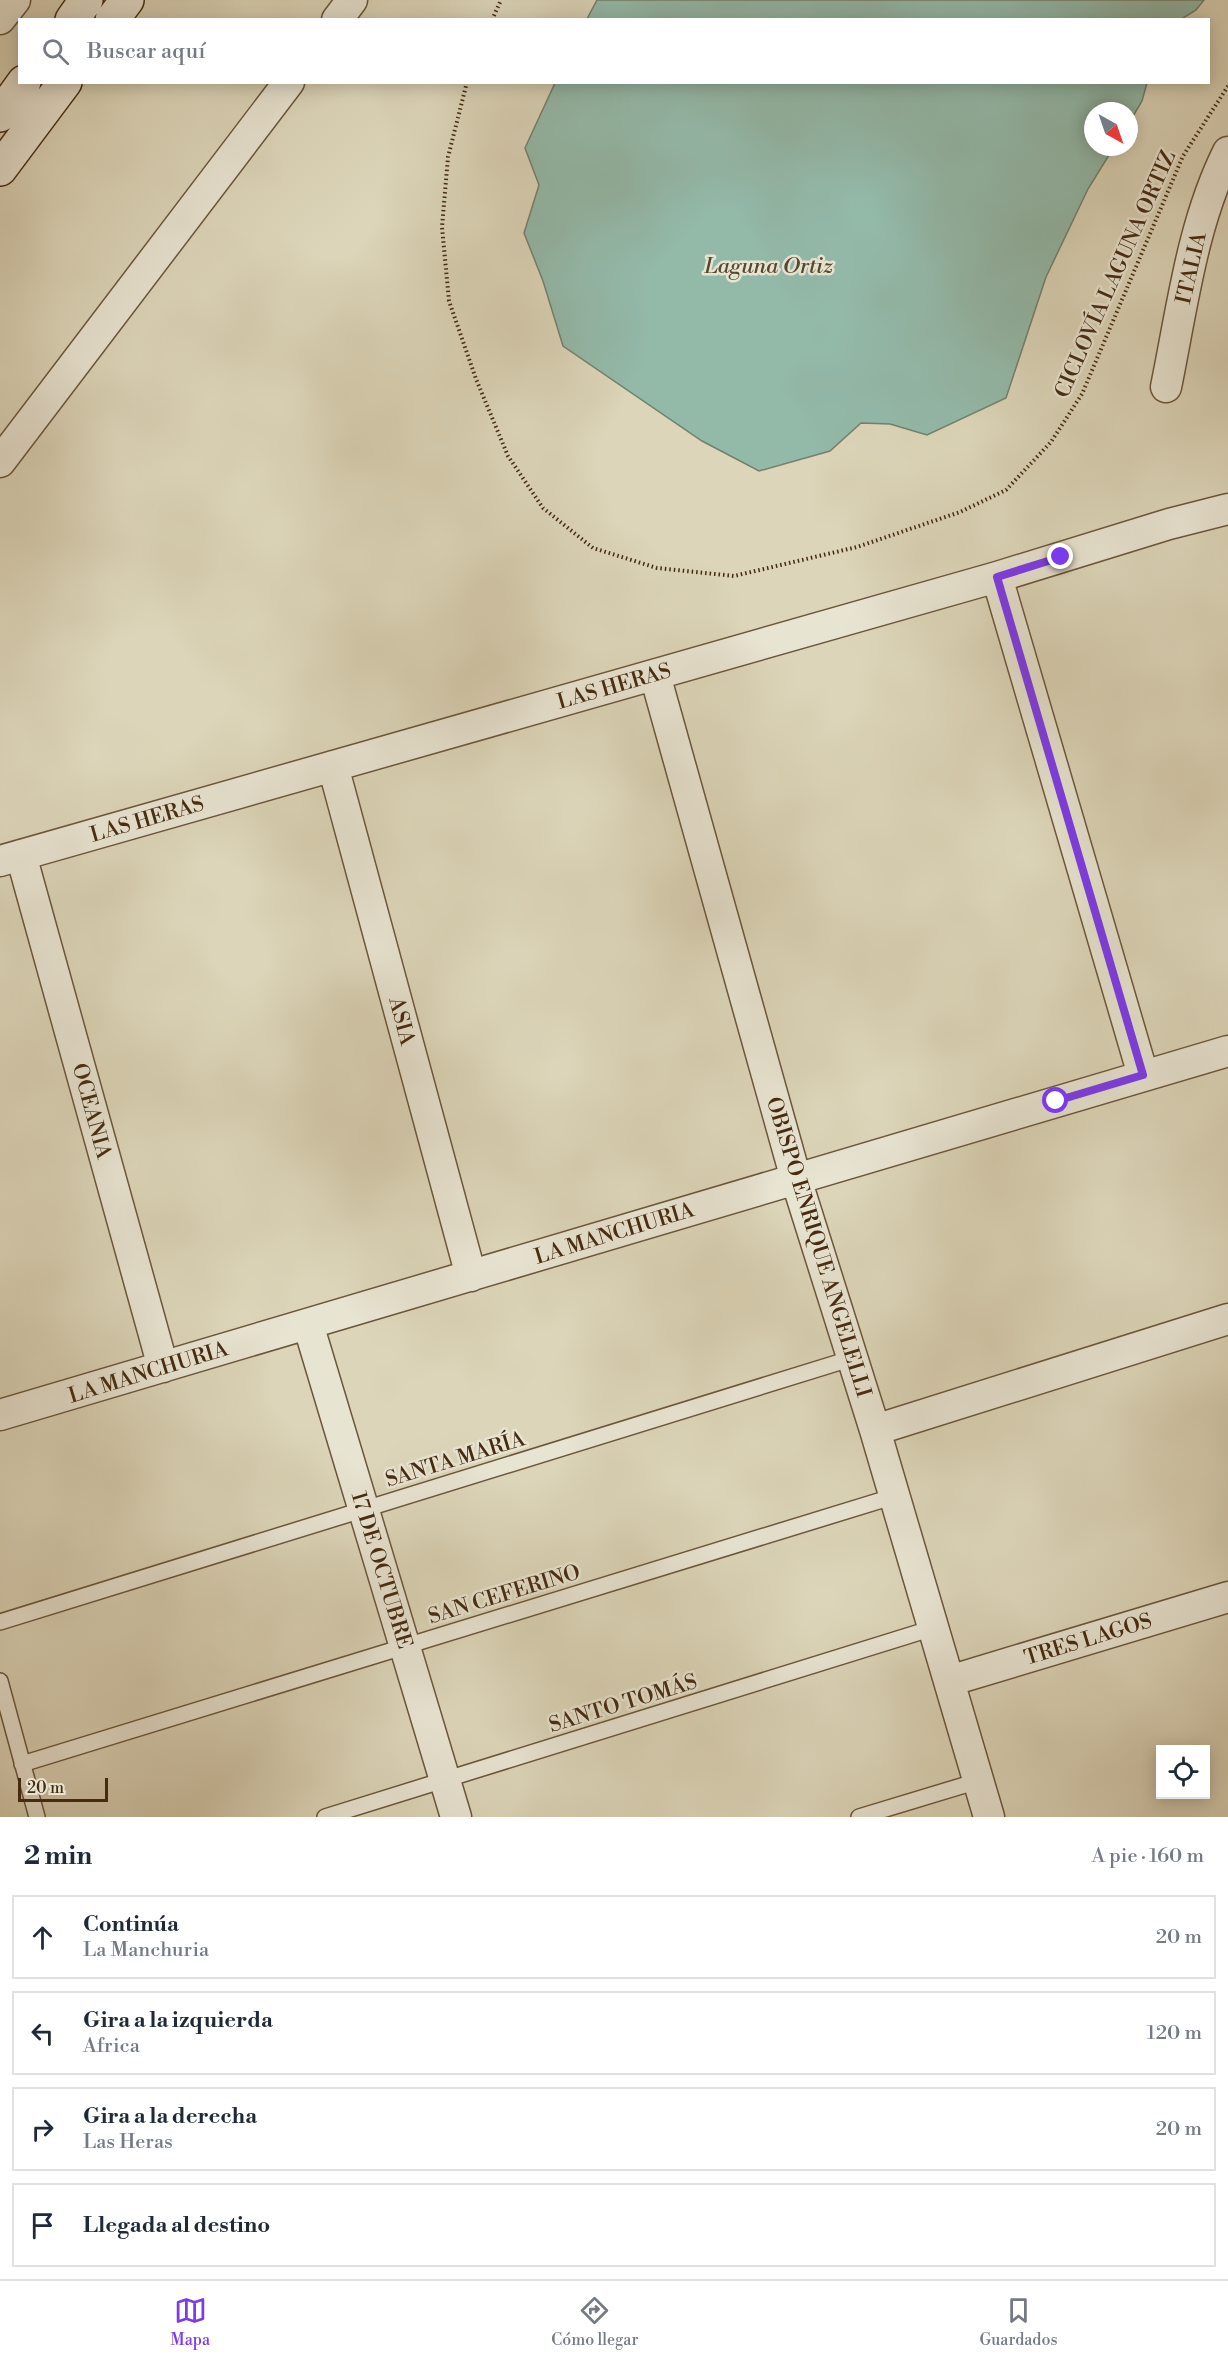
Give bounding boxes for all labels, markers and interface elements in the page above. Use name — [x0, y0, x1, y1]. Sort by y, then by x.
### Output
search box — [18, 18, 1210, 84]
icon: search — [39, 35, 72, 68]
text: Buscar aquí — [87, 38, 205, 65]
north arrow — [1084, 102, 1138, 156]
street label: CICLOVÍA LAGUNA ORTIZ — [1048, 146, 1182, 402]
street label: ITALIA — [1171, 229, 1213, 307]
water label: Laguna Ortiz — [703, 253, 834, 280]
route end — [1047, 543, 1073, 569]
street label: LAS HERAS — [554, 658, 674, 716]
street label: LAS HERAS — [87, 791, 207, 849]
street label: ASIA — [382, 993, 420, 1049]
street label: OCEANIA — [66, 1061, 116, 1162]
route start — [1042, 1087, 1068, 1113]
street label: OBISPO ENRIQUE ANGELELLI — [760, 1094, 876, 1401]
street label: LA MANCHURIA — [531, 1197, 698, 1271]
street label: LA MANCHURIA — [65, 1336, 232, 1410]
street label: SANTA MARÍA — [382, 1424, 529, 1494]
street label: 17 DE OCTUBRE — [345, 1489, 417, 1652]
street label: SAN CEFERINO — [425, 1559, 583, 1630]
street label: TRES LAGOS — [1021, 1608, 1155, 1672]
street label: SANTO TOMÁS — [545, 1667, 701, 1739]
map controls — [1156, 1745, 1210, 1799]
button: locate — [1156, 1745, 1210, 1799]
scale bar — [18, 1775, 108, 1802]
text: 20 m — [27, 1778, 64, 1798]
text: 2 min — [24, 1840, 92, 1872]
text: A pie · 160 m — [1091, 1844, 1204, 1869]
text: Continúa — [83, 1911, 179, 1938]
icon: ahead — [26, 1921, 59, 1954]
text: 20 m — [1156, 1925, 1202, 1950]
text: La Manchuria — [83, 1938, 209, 1963]
text: Gira a la izquierda — [83, 2007, 273, 2034]
icon: left — [26, 2017, 59, 2050]
text: 120 m — [1147, 2021, 1202, 2046]
text: Africa — [83, 2034, 140, 2059]
text: Gira a la derecha — [83, 2103, 257, 2130]
icon: right — [26, 2113, 59, 2146]
text: 20 m — [1156, 2117, 1202, 2142]
text: Las Heras — [83, 2130, 173, 2155]
icon: arrive — [26, 2209, 59, 2242]
text: Llegada al destino — [83, 2212, 270, 2239]
tab: Mapa — [171, 2294, 210, 2350]
tab: Cómo llegar — [551, 2294, 638, 2350]
tab: Guardados — [979, 2294, 1057, 2350]

